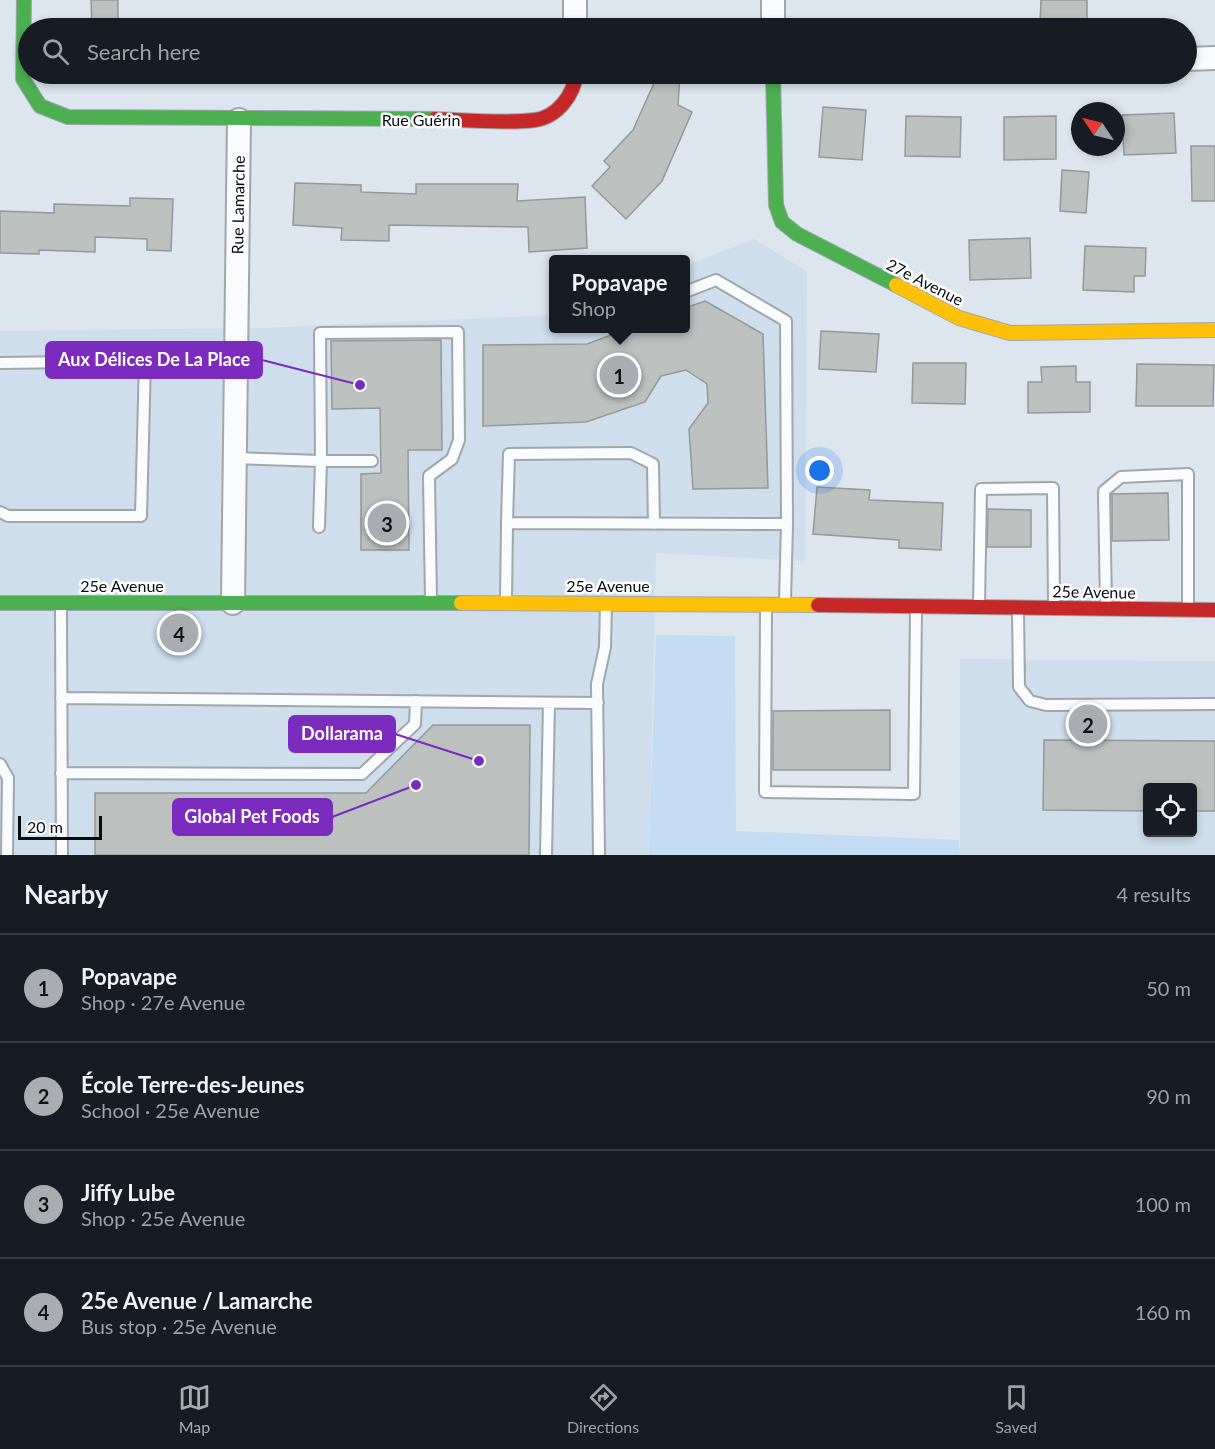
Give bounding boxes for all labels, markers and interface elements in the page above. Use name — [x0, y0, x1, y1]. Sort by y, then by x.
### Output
search box — [18, 18, 1197, 84]
icon: search — [39, 35, 72, 68]
text: Search here — [87, 38, 200, 65]
north arrow — [1071, 102, 1125, 156]
street label: Rue Guérin — [382, 110, 460, 129]
street label: Rue Lamarche — [227, 155, 248, 255]
street label: 27e Avenue — [884, 254, 967, 309]
popup — [549, 255, 690, 333]
text: Popavape — [572, 269, 667, 296]
text: Shop — [572, 296, 616, 320]
callout: Aux Délices De La Place — [46, 342, 262, 378]
text: Aux Délices De La Place — [57, 348, 250, 370]
pin: 1 — [600, 352, 638, 398]
your location — [805, 456, 834, 485]
pin: 3 — [368, 500, 406, 546]
street label: 25e Avenue — [80, 576, 164, 595]
street label: 25e Avenue — [566, 576, 650, 595]
street label: 25e Avenue — [1052, 581, 1136, 602]
pin: 4 — [160, 610, 198, 656]
pin: 2 — [1068, 702, 1108, 746]
callout: Dollarama — [289, 716, 395, 752]
text: Dollarama — [301, 722, 383, 744]
map controls — [1143, 783, 1197, 837]
button: locate — [1143, 783, 1197, 837]
callout: Global Pet Foods — [173, 799, 332, 835]
text: Global Pet Foods — [184, 805, 320, 827]
scale bar — [18, 813, 102, 840]
text: 20 m — [27, 817, 63, 836]
text: Nearby — [24, 878, 109, 910]
text: 4 results — [1116, 882, 1191, 906]
text: Popavape — [81, 963, 177, 990]
text: 1 — [38, 976, 49, 1000]
text: 50 m — [1146, 976, 1191, 1000]
text: Shop · 27e Avenue — [81, 990, 245, 1014]
text: École Terre-des-Jeunes — [81, 1071, 305, 1098]
text: 2 — [38, 1084, 49, 1108]
text: 90 m — [1146, 1084, 1191, 1108]
text: School · 25e Avenue — [81, 1098, 260, 1122]
text: Jiffy Lube — [81, 1179, 175, 1206]
text: 3 — [38, 1192, 49, 1216]
text: 100 m — [1135, 1192, 1191, 1216]
text: Shop · 25e Avenue — [81, 1206, 245, 1230]
text: 25e Avenue / Lamarche — [81, 1287, 313, 1314]
text: 4 — [38, 1300, 49, 1324]
text: 160 m — [1135, 1300, 1191, 1324]
text: Bus stop · 25e Avenue — [81, 1314, 277, 1338]
tab: Map — [178, 1381, 211, 1436]
tab: Directions — [567, 1381, 639, 1436]
tab: Saved — [995, 1381, 1037, 1436]

